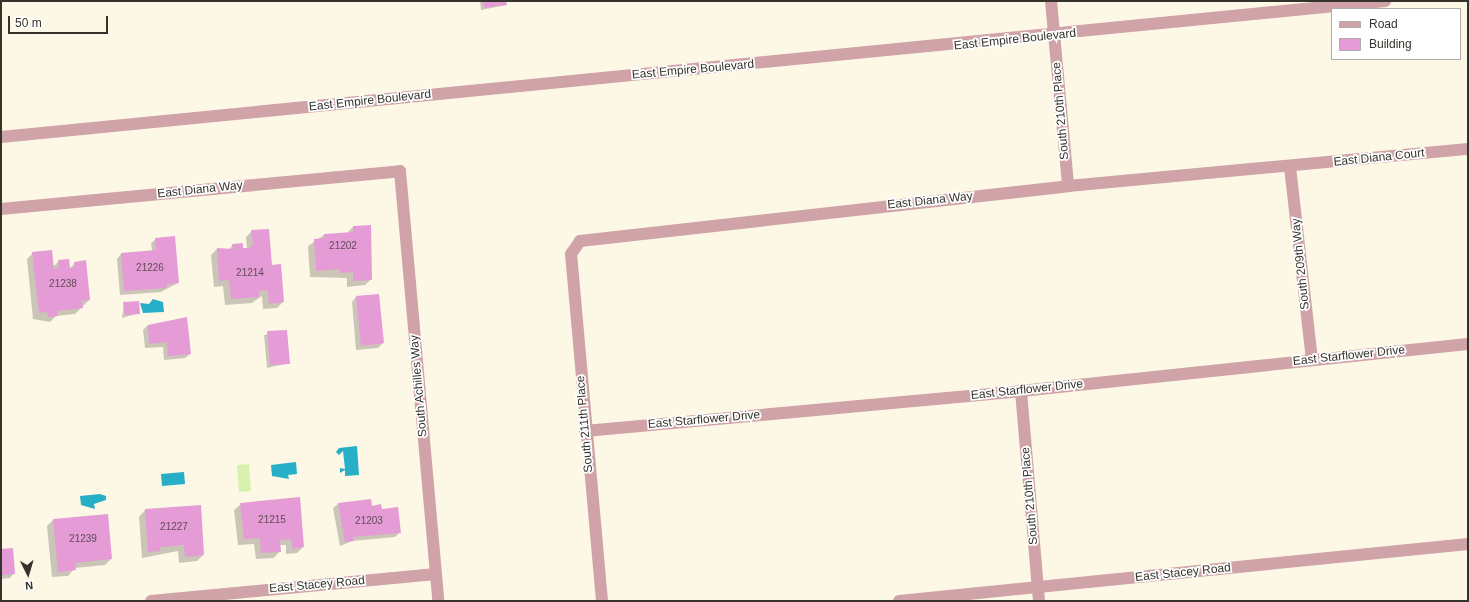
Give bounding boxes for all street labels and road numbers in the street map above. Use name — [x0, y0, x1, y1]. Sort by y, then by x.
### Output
street label: East Empire Boulevard — [953, 26, 1077, 54]
street label: East Empire Boulevard — [631, 57, 755, 83]
street label: South 210th Place — [1050, 62, 1072, 160]
street label: East Empire Boulevard — [308, 87, 432, 115]
street label: East Diana Court — [1333, 146, 1425, 170]
street label: East Diana Way — [157, 178, 243, 202]
street label: East Diana Way — [887, 189, 973, 213]
street label: South 209th Way — [1289, 218, 1313, 310]
street label: South Achilles Way — [407, 334, 431, 438]
street label: East Starflower Drive — [1292, 343, 1406, 369]
street label: South 211th Place — [574, 375, 596, 473]
street label: East Starflower Drive — [970, 377, 1084, 403]
street label: East Starflower Drive — [647, 408, 761, 432]
street label: South 210th Place — [1019, 447, 1041, 545]
street label: East Stacey Road — [1134, 561, 1232, 585]
street label: East Stacey Road — [269, 574, 365, 596]

